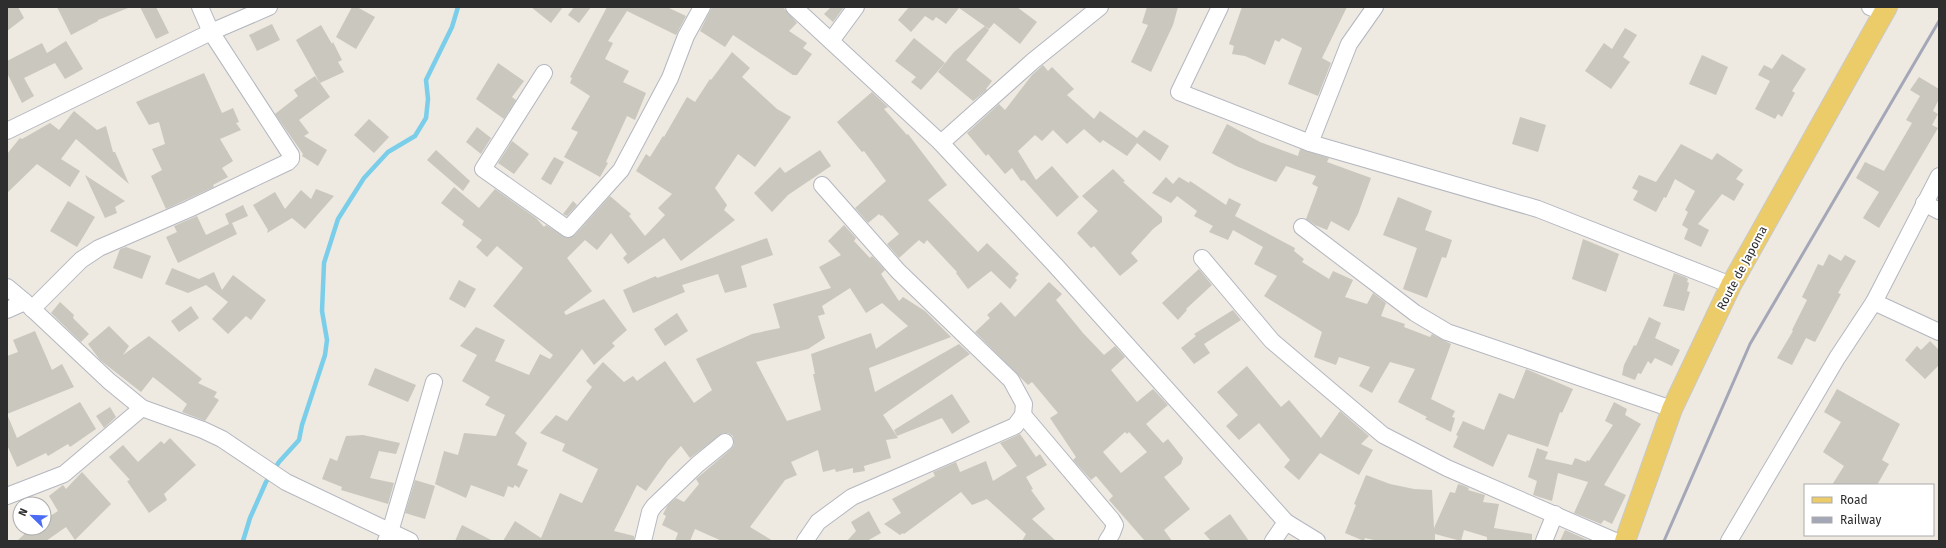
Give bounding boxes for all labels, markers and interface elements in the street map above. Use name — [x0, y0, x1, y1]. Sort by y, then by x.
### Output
street label: Route de Japoma — [1714, 224, 1770, 312]
legend — [1804, 484, 1934, 536]
text: Road — [1840, 493, 1868, 507]
north arrow — [12, 496, 52, 536]
text: N — [16, 506, 31, 518]
text: Railway — [1840, 513, 1881, 527]

